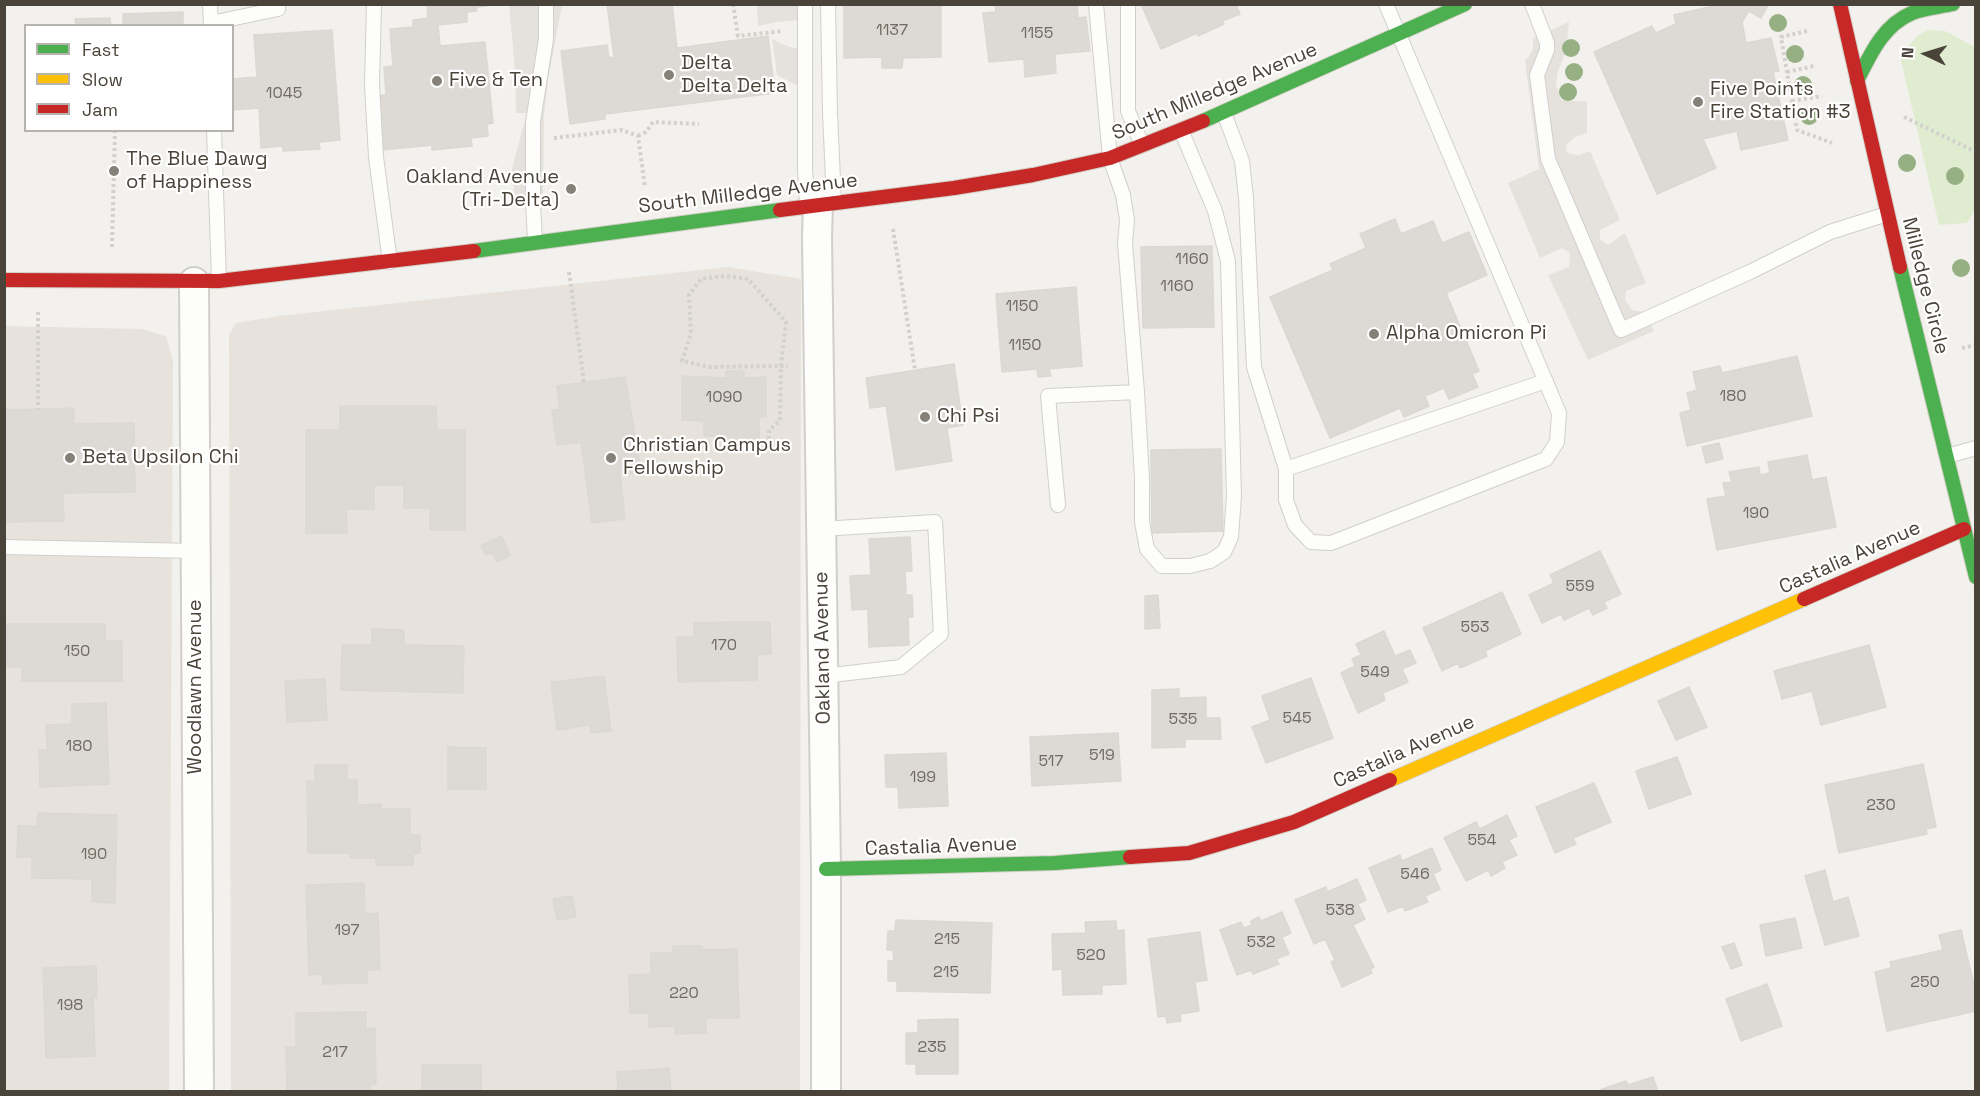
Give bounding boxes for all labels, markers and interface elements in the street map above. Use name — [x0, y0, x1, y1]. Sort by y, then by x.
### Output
house number: 1137 — [876, 21, 908, 41]
legend — [24, 24, 234, 132]
house number: 1155 — [1021, 24, 1053, 44]
north arrow — [1896, 24, 1956, 84]
text: Fast — [82, 38, 119, 61]
street label: South Milledge Avenue — [1109, 38, 1321, 146]
text: N — [1897, 47, 1918, 59]
place label: Delta Delta Delta — [681, 52, 787, 99]
text: Slow — [82, 68, 123, 91]
marker: Delta Delta Delta — [662, 68, 676, 82]
place label: Five & Ten — [449, 69, 543, 93]
marker: Five & Ten — [430, 74, 444, 88]
place label: Five Points Fire Station #3 — [1710, 78, 1851, 125]
house number: 1045 — [266, 84, 302, 104]
marker: Five Points Fire Station #3 — [1691, 95, 1705, 109]
text: Jam — [82, 98, 118, 121]
place label: The Blue Dawg of Happiness — [126, 148, 268, 195]
marker: The Blue Dawg of Happiness — [107, 164, 121, 178]
place label: Oakland Avenue (Tri-Delta) — [406, 166, 559, 213]
street label: South Milledge Avenue — [637, 169, 859, 219]
marker: Oakland Avenue (Tri-Delta) — [564, 182, 578, 196]
street label: Milledge Circle — [1896, 215, 1954, 357]
house number: 1160 — [1175, 250, 1209, 270]
house number: 1160 — [1160, 277, 1194, 297]
house number: 1150 — [1005, 297, 1039, 317]
place label: Alpha Omicron Pi — [1386, 322, 1547, 346]
marker: Alpha Omicron Pi — [1367, 327, 1381, 341]
house number: 1150 — [1008, 336, 1042, 356]
house number: 180 — [1720, 387, 1746, 407]
house number: 1090 — [706, 388, 742, 408]
place label: Chi Psi — [937, 405, 999, 429]
marker: Chi Psi — [918, 410, 932, 424]
place label: Christian Campus Fellowship — [623, 434, 791, 481]
place label: Beta Upsilon Chi — [82, 446, 239, 470]
marker: Beta Upsilon Chi — [63, 451, 77, 465]
marker: Christian Campus Fellowship — [604, 451, 618, 465]
house number: 190 — [1743, 504, 1769, 524]
street label: Castalia Avenue — [1776, 516, 1924, 600]
street label: Oakland Avenue — [810, 571, 836, 725]
house number: 559 — [1566, 577, 1594, 597]
street label: Woodlawn Avenue — [184, 599, 208, 775]
house number: 553 — [1461, 618, 1489, 638]
house number: 170 — [711, 636, 737, 656]
house number: 150 — [64, 642, 90, 662]
house number: 549 — [1360, 663, 1390, 683]
house number: 545 — [1282, 709, 1312, 729]
house number: 535 — [1169, 710, 1197, 730]
street label: Castalia Avenue — [1330, 710, 1478, 794]
house number: 180 — [66, 737, 92, 757]
house number: 519 — [1089, 746, 1115, 766]
house number: 517 — [1038, 752, 1064, 772]
house number: 199 — [910, 768, 936, 788]
house number: 230 — [1866, 796, 1896, 816]
house number: 554 — [1467, 831, 1497, 851]
street label: Castalia Avenue — [864, 832, 1018, 862]
house number: 190 — [81, 845, 107, 865]
house number: 546 — [1400, 865, 1430, 885]
house number: 538 — [1325, 901, 1355, 921]
house number: 197 — [334, 921, 360, 941]
house number: 215 — [934, 930, 960, 950]
house number: 532 — [1247, 933, 1275, 953]
house number: 520 — [1076, 946, 1106, 966]
house number: 215 — [933, 963, 959, 983]
house number: 250 — [1910, 973, 1940, 993]
house number: 220 — [669, 984, 699, 1004]
house number: 198 — [57, 996, 83, 1016]
house number: 235 — [918, 1038, 946, 1058]
house number: 217 — [322, 1043, 348, 1063]

